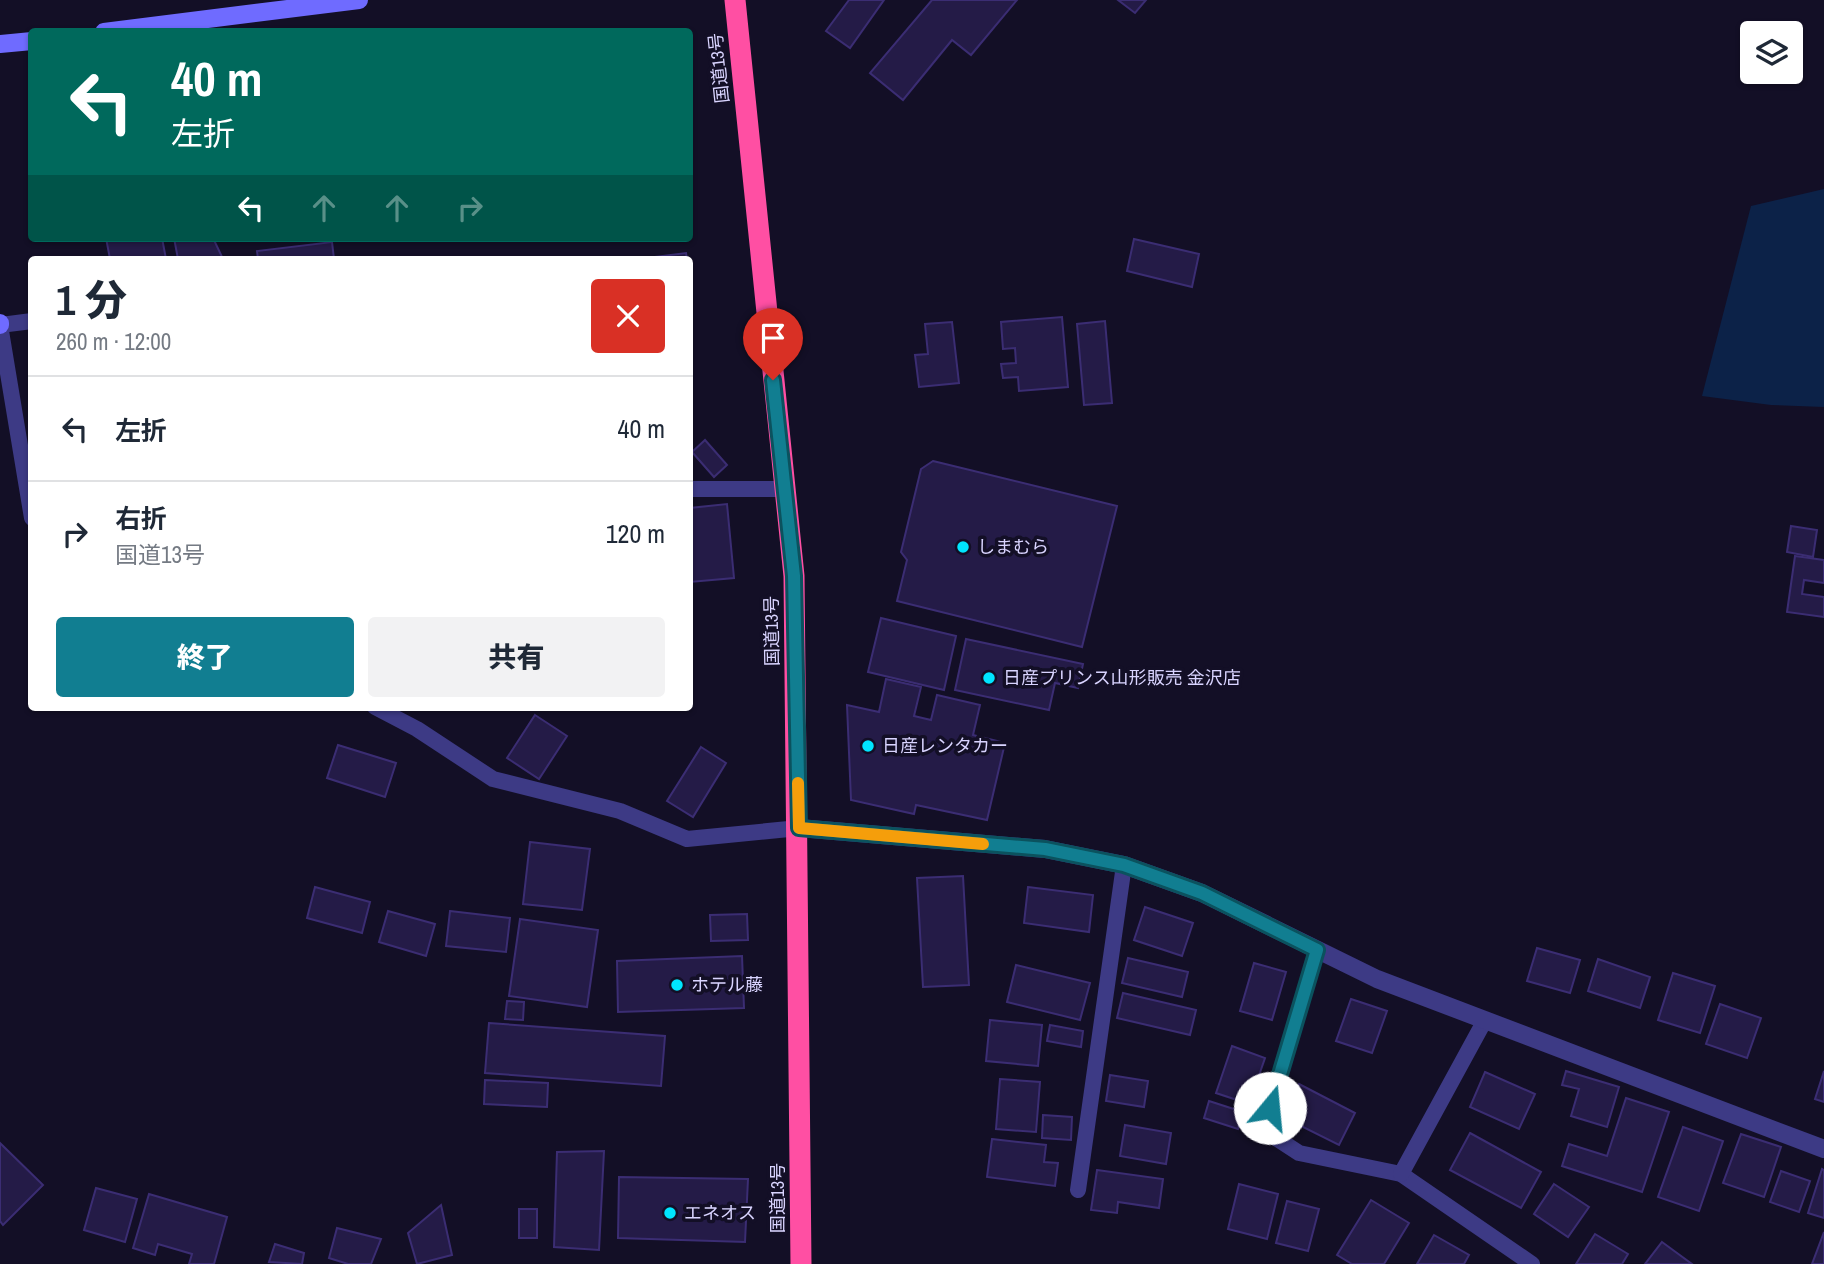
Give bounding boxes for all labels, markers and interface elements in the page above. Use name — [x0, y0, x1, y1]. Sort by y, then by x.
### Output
map controls — [1740, 21, 1803, 84]
button: layers — [1740, 21, 1803, 84]
street label: 国道13号 — [702, 32, 735, 104]
text: 40 m — [171, 45, 263, 111]
icon: left — [56, 56, 147, 147]
text: 左折 — [171, 112, 235, 155]
icon: left — [232, 189, 270, 227]
icon: ahead — [305, 189, 343, 227]
icon: ahead — [378, 189, 416, 227]
icon: right — [451, 189, 489, 227]
text: 1 分 — [56, 272, 127, 328]
button: close — [591, 279, 665, 353]
pin — [743, 308, 803, 380]
icon: arrive — [754, 319, 792, 357]
text: 260 m · 12:00 — [56, 326, 171, 357]
icon: left — [56, 410, 94, 448]
text: 40 m — [618, 411, 665, 446]
text: 左折 — [115, 413, 167, 448]
text: 右折 — [115, 501, 167, 536]
icon: right — [56, 515, 94, 553]
text: 120 m — [606, 516, 665, 551]
place label: しまむら — [977, 534, 1049, 559]
text: 国道13号 — [115, 539, 205, 570]
marker: しまむら — [955, 539, 971, 555]
street label: 国道13号 — [758, 596, 785, 666]
button: 終了 — [56, 617, 354, 697]
button: 共有 — [368, 617, 665, 697]
place label: 日産プリンス山形販売 金沢店 — [1003, 665, 1241, 690]
marker: 日産プリンス山形販売 金沢店 — [981, 670, 997, 686]
place label: 日産レンタカー — [882, 733, 1008, 758]
marker: 日産レンタカー — [860, 738, 876, 754]
place label: ホテル藤 — [691, 972, 763, 997]
marker: ホテル藤 — [669, 977, 685, 993]
position arrow — [1233, 1071, 1307, 1145]
street label: 国道13号 — [765, 1163, 790, 1233]
place label: エネオス — [684, 1200, 756, 1225]
marker: エネオス — [662, 1205, 678, 1221]

